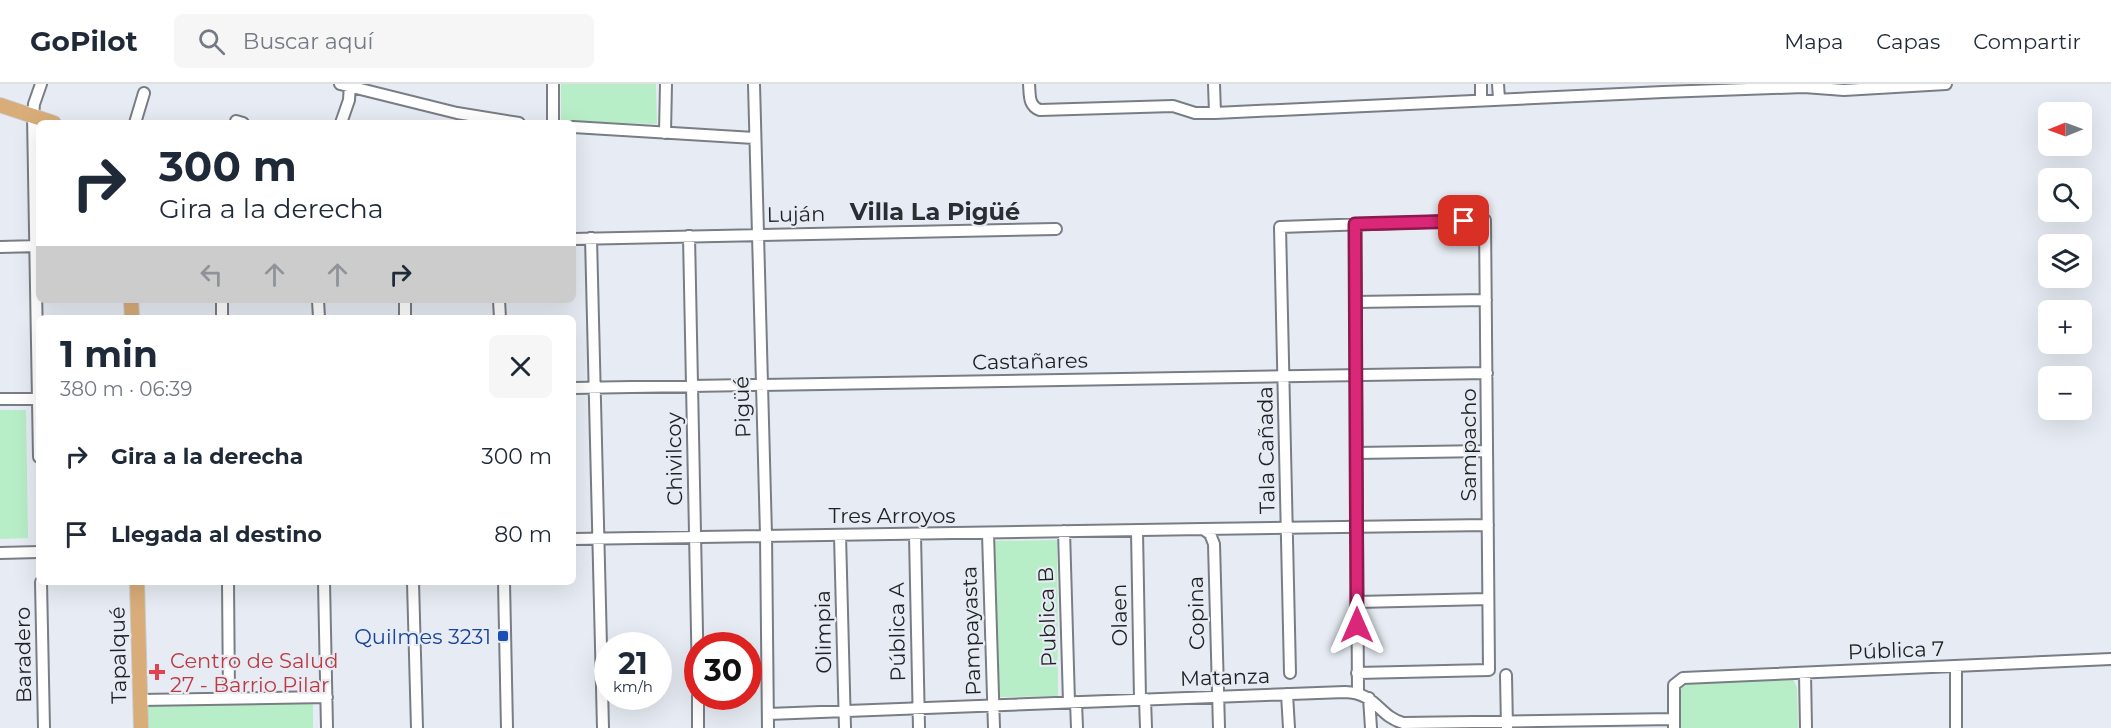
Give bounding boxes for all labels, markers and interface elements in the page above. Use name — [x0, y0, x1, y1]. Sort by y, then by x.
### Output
search box — [174, 14, 594, 68]
text: GoPilot — [30, 24, 138, 58]
icon: search — [195, 25, 228, 58]
text: Buscar aquí — [243, 28, 373, 55]
text: Mapa — [1784, 29, 1843, 54]
text: Capas — [1876, 29, 1940, 54]
text: Compartir — [1973, 29, 2081, 54]
north arrow — [2038, 102, 2092, 156]
map controls — [2038, 102, 2092, 420]
text: 300 m — [159, 140, 297, 192]
icon: right — [60, 144, 138, 222]
button: search — [2038, 168, 2092, 222]
text: Gira a la derecha — [159, 192, 384, 225]
pin — [1438, 195, 1489, 246]
district label: Villa La Pigüé — [849, 197, 1020, 226]
street label: Luján — [766, 201, 826, 227]
icon: arrive — [1447, 204, 1480, 237]
button: layers — [2038, 234, 2092, 288]
icon: left — [195, 258, 228, 291]
icon: ahead — [258, 258, 291, 291]
icon: ahead — [321, 258, 354, 291]
icon: right — [384, 258, 417, 291]
button: + — [2038, 300, 2092, 354]
text: 1 min — [60, 332, 158, 376]
button: close — [489, 335, 552, 398]
street label: Castañares — [972, 347, 1088, 375]
button: − — [2038, 366, 2092, 420]
street label: Pigüé — [728, 376, 756, 438]
text: 380 m · 06:39 — [60, 377, 192, 401]
street label: Tala Cañada — [1252, 386, 1280, 514]
street label: Sampacho — [1456, 388, 1481, 502]
street label: Chivilcoy — [661, 412, 687, 506]
icon: right — [60, 440, 93, 473]
text: Gira a la derecha — [111, 443, 303, 470]
text: 300 m — [481, 443, 552, 470]
street label: Tres Arroyos — [828, 503, 956, 528]
icon: arrive — [60, 518, 93, 551]
text: Llegada al destino — [111, 521, 322, 548]
text: 80 m — [494, 521, 552, 548]
street label: Pampayasta — [956, 566, 986, 696]
street label: Publica B — [1033, 566, 1061, 668]
street label: Copina — [1183, 576, 1209, 650]
street label: Pública A — [884, 581, 910, 682]
street label: Olaen — [1106, 584, 1132, 646]
street label: Olimpia — [810, 590, 836, 674]
position arrow — [1325, 593, 1389, 657]
street label: Tapalqué — [105, 606, 131, 704]
street label: Baradero — [10, 607, 36, 703]
place label: Quilmes 3231 — [354, 624, 491, 649]
marker: Quilmes 3231 — [496, 629, 510, 643]
speed limit sign: 30 — [684, 632, 762, 710]
street label: Pública 7 — [1847, 636, 1945, 664]
text: 21 — [618, 645, 648, 682]
place label: Centro de Salud 27 - Barrio Pilar — [170, 648, 338, 697]
marker: Centro de Salud 27 - Barrio Pilar — [148, 663, 166, 681]
street label: Matanza — [1179, 663, 1271, 691]
text: km/h — [613, 677, 653, 696]

